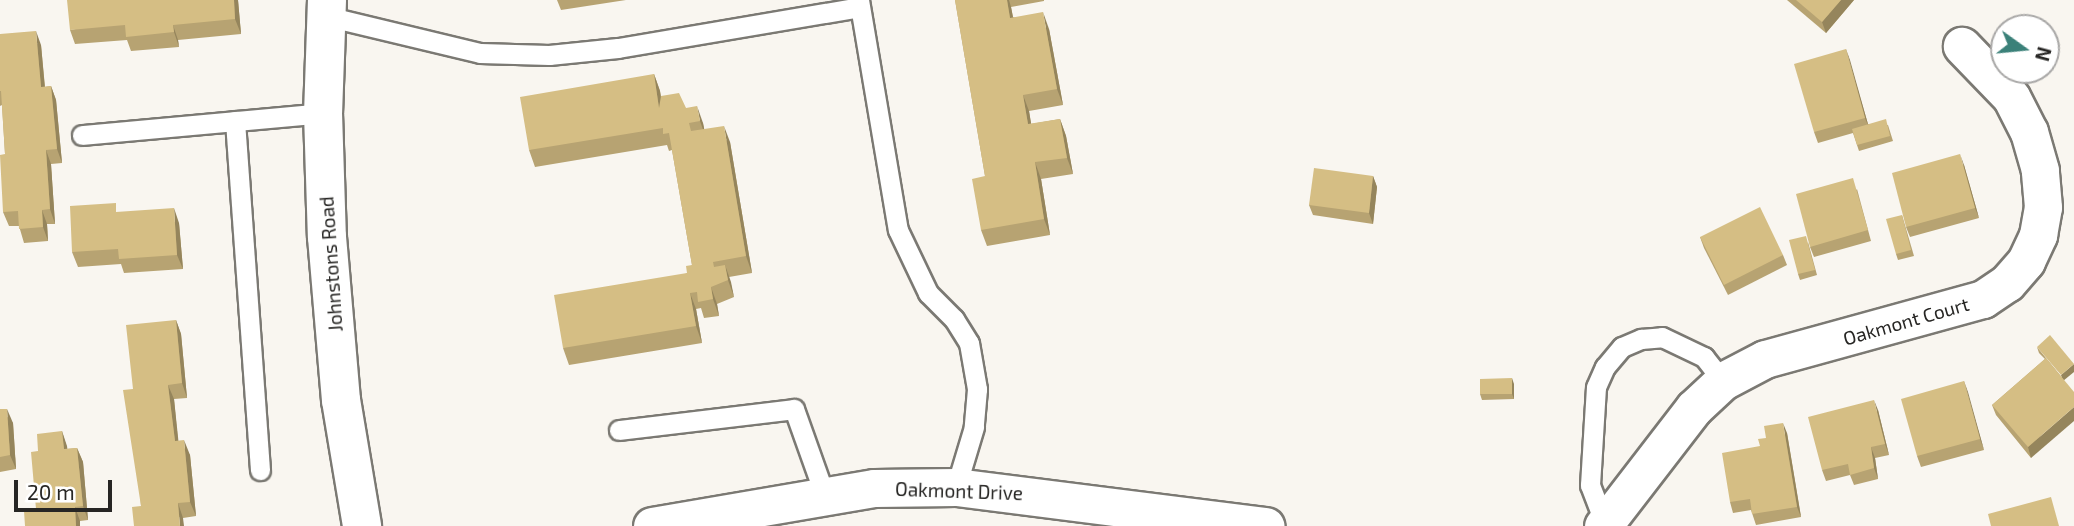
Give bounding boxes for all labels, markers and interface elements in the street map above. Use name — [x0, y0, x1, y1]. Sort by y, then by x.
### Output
north arrow — [1990, 14, 2060, 84]
text: N — [2031, 44, 2057, 64]
street label: Johnstons Road — [315, 196, 347, 332]
street label: Oakmont Court — [1840, 292, 1972, 350]
scale bar — [18, 466, 116, 510]
street label: Oakmont Drive — [895, 477, 1023, 505]
text: 20 m — [27, 479, 75, 504]

